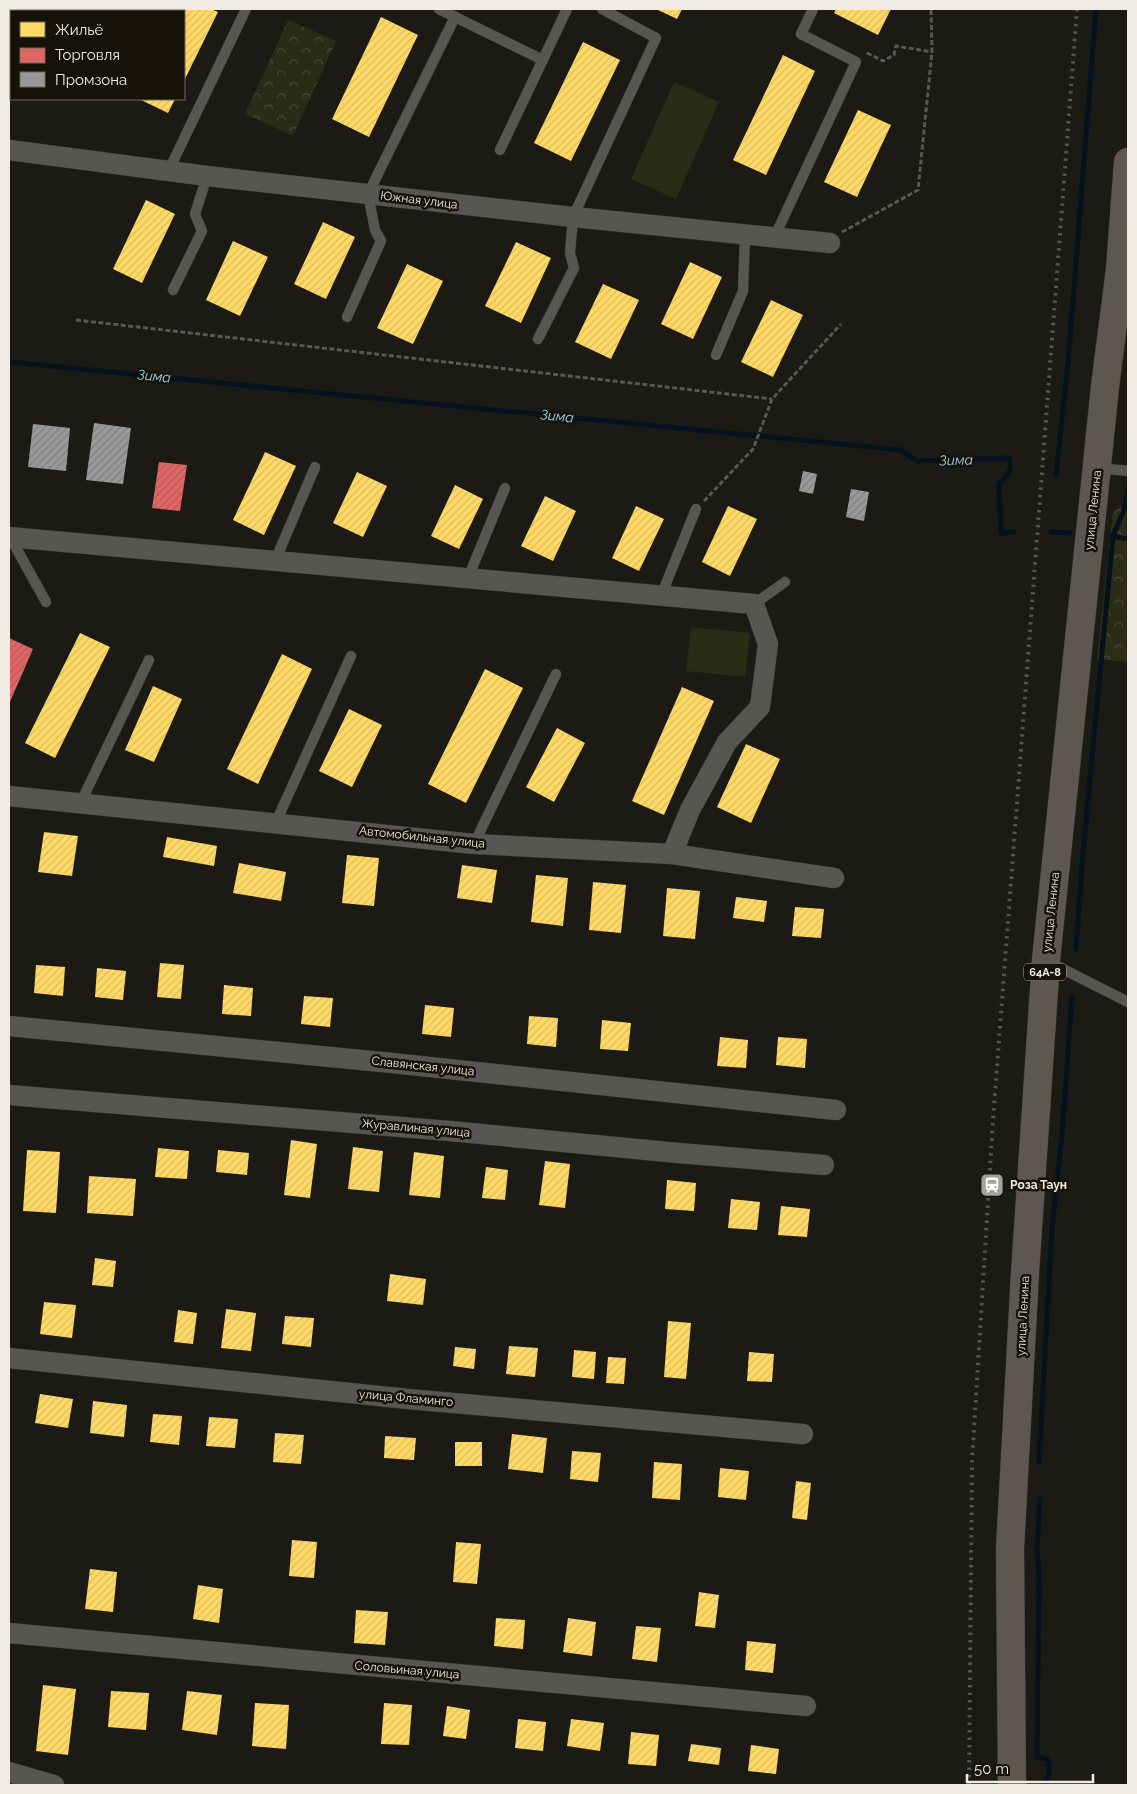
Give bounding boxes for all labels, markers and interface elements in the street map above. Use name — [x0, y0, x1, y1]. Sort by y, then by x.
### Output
legend — [10, 10, 185, 100]
text: Жильё — [55, 21, 104, 39]
text: Торговля — [55, 46, 120, 64]
text: Промзона — [55, 71, 127, 89]
street label: Южная улица — [380, 188, 458, 212]
water label: Зима — [136, 366, 172, 386]
water label: Зима — [539, 406, 575, 426]
water label: Зима — [939, 451, 973, 469]
street label: улица Ленина — [1082, 469, 1104, 551]
street label: Автомобильная улица — [358, 823, 486, 851]
street label: улица Ленина — [1040, 871, 1062, 953]
road number: 64А-8 — [1024, 964, 1066, 980]
street label: Славянская улица — [371, 1054, 475, 1078]
street label: Журавлиная улица — [361, 1116, 471, 1140]
station icon: Роза Таун — [979, 1172, 1005, 1198]
place label: Роза Таун — [1010, 1178, 1067, 1192]
street label: улица Ленина — [1014, 1275, 1032, 1357]
street label: улица Фламинго — [358, 1387, 454, 1409]
street label: Соловьиная улица — [354, 1658, 460, 1682]
scale bar — [967, 1752, 1093, 1784]
text: 50 m — [974, 1760, 1009, 1778]

